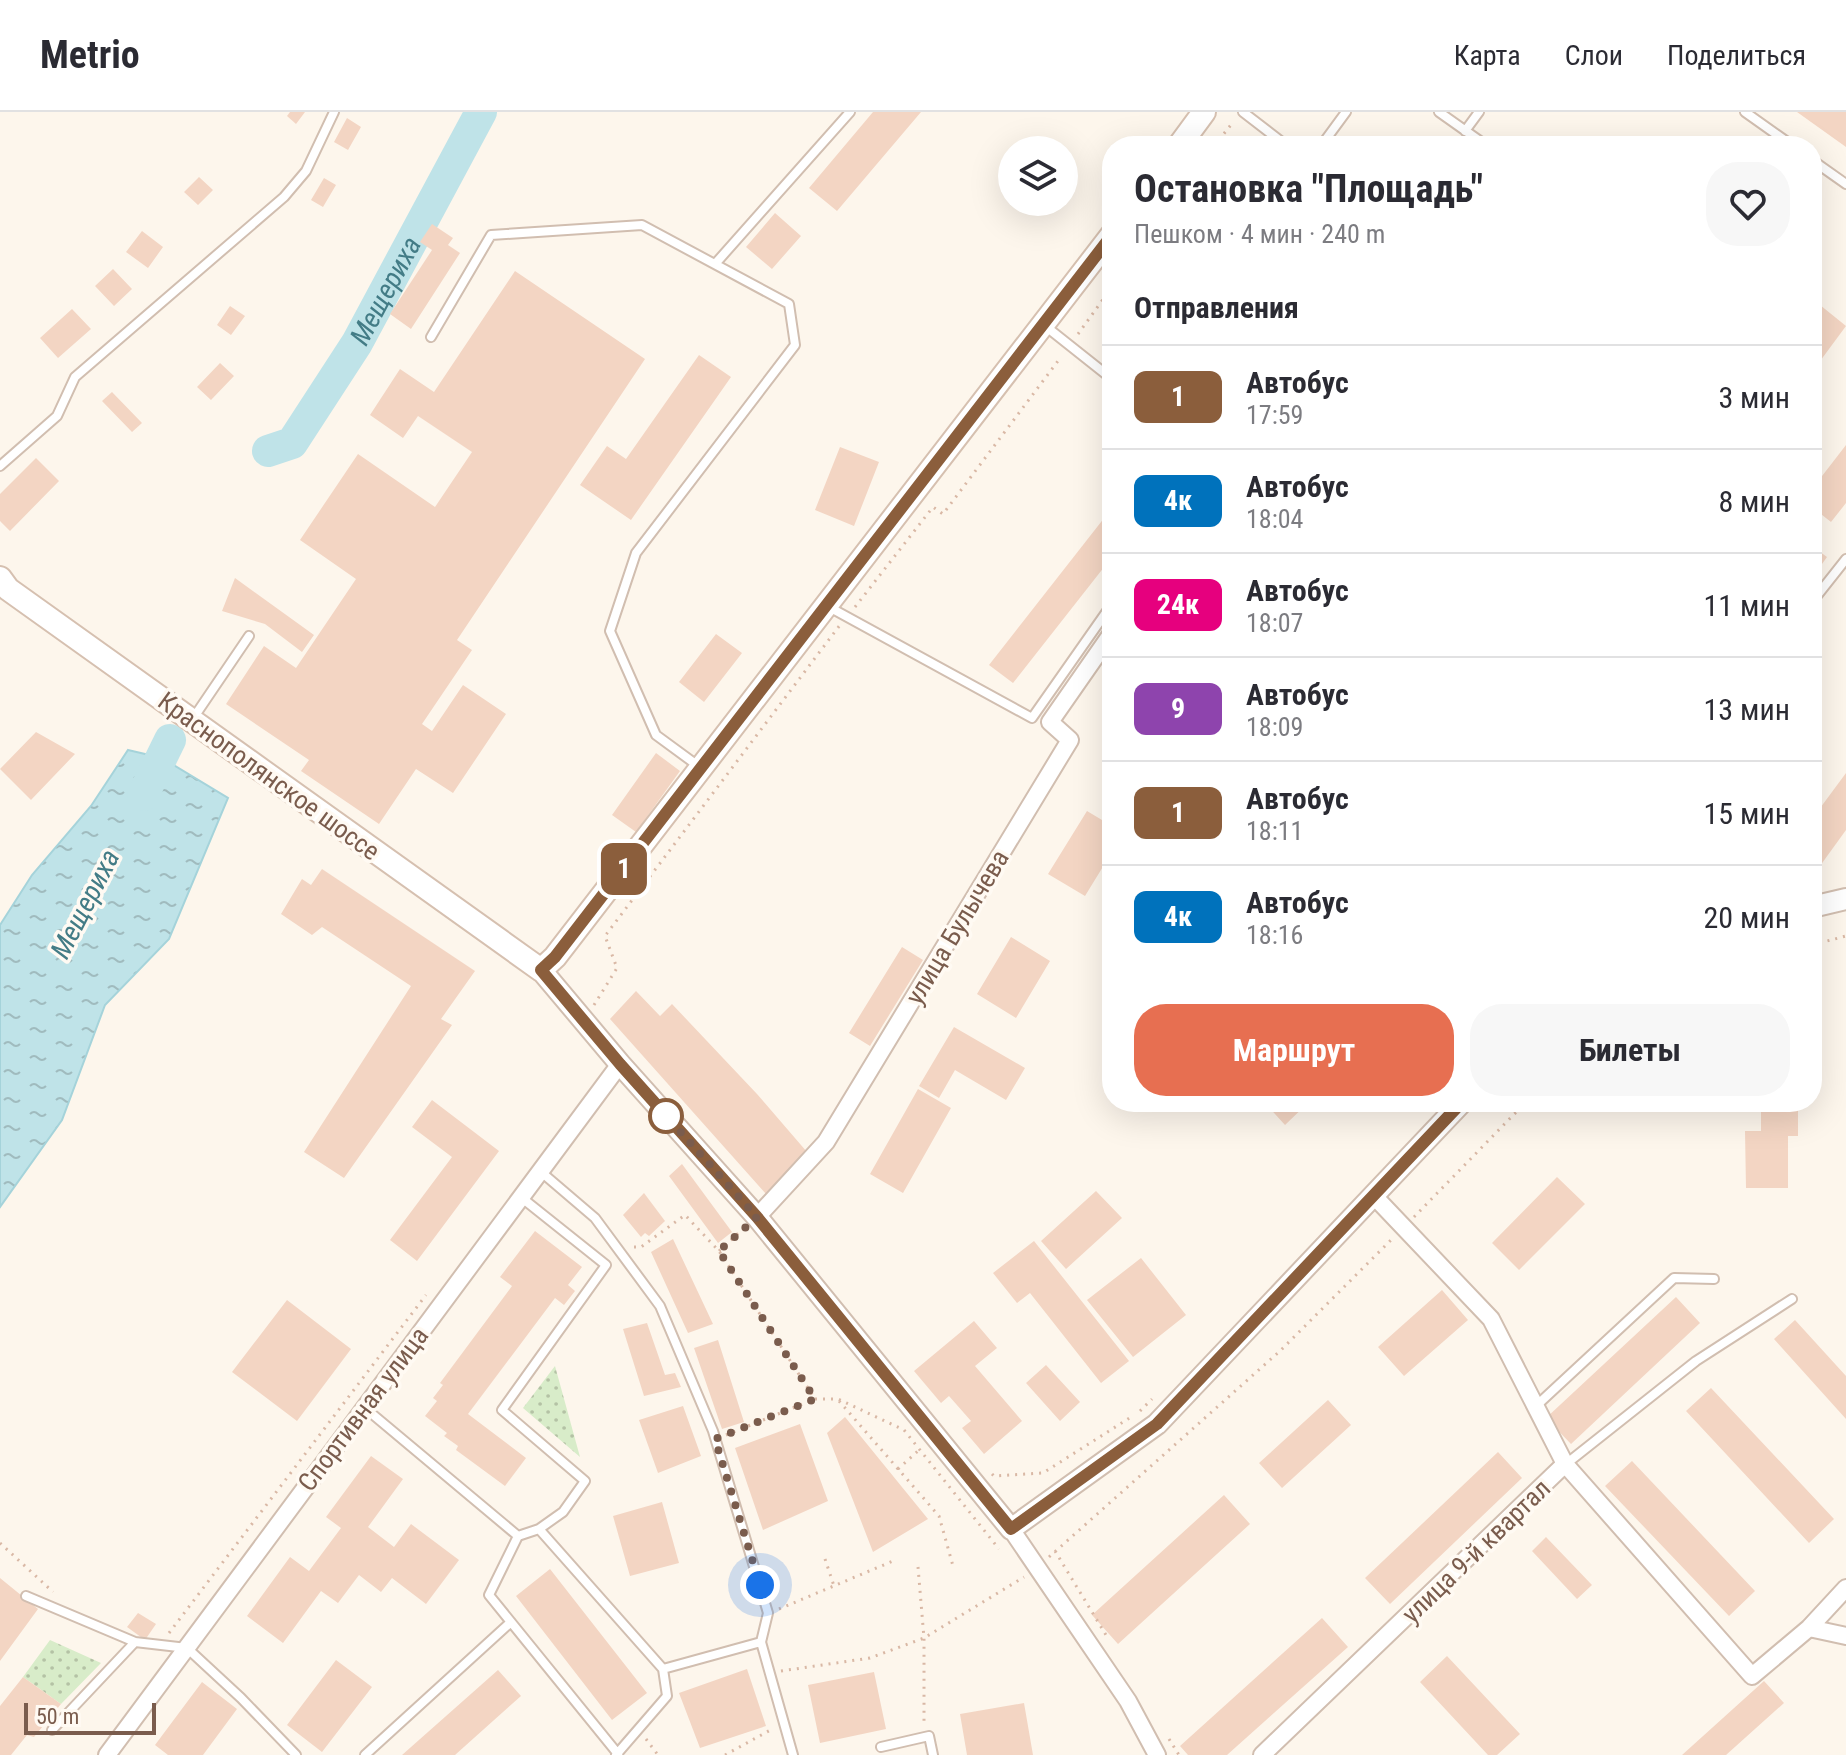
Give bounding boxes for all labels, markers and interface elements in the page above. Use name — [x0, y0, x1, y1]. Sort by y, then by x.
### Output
text: Metrio — [40, 33, 140, 77]
text: Карта — [1454, 39, 1521, 72]
text: Слои — [1565, 39, 1623, 72]
text: Поделиться — [1667, 39, 1806, 72]
map controls — [998, 136, 1078, 216]
button: layers — [998, 136, 1078, 216]
button: heart — [1706, 162, 1790, 246]
text: Остановка "Площадь" — [1134, 167, 1483, 211]
text: Пешком · 4 мин · 240 m — [1134, 219, 1385, 249]
water label: Мещериха — [343, 231, 428, 350]
text: Отправления — [1134, 290, 1299, 325]
text: Автобус — [1246, 365, 1349, 400]
text: 1 — [1171, 380, 1185, 413]
text: 3 мин — [1718, 380, 1790, 415]
text: 17:59 — [1246, 400, 1303, 430]
text: Автобус — [1246, 469, 1349, 504]
text: 4к — [1164, 484, 1192, 517]
text: 8 мин — [1718, 484, 1790, 519]
text: 18:04 — [1246, 504, 1303, 534]
text: Автобус — [1246, 573, 1349, 608]
text: 24к — [1157, 588, 1199, 621]
text: 11 мин — [1704, 588, 1790, 623]
text: 18:07 — [1246, 608, 1303, 638]
text: Автобус — [1246, 677, 1349, 712]
street label: Краснополянское шоссе — [153, 686, 385, 866]
text: 9 — [1171, 692, 1185, 725]
text: 13 мин — [1704, 692, 1790, 727]
text: 18:09 — [1246, 712, 1303, 742]
text: Автобус — [1246, 781, 1349, 816]
text: 1 — [1171, 796, 1185, 829]
text: 15 мин — [1704, 796, 1790, 831]
text: 18:11 — [1246, 816, 1303, 846]
line badge: 1 — [598, 843, 650, 895]
water label: Мещериха — [44, 844, 126, 964]
street label: улица Булычева — [899, 844, 1015, 1010]
text: 1 — [617, 852, 631, 885]
text: Автобус — [1246, 885, 1349, 920]
text: 4к — [1164, 900, 1192, 933]
text: 20 мин — [1704, 900, 1790, 935]
text: 18:16 — [1246, 920, 1303, 950]
button: Маршрут — [1134, 1004, 1454, 1096]
button: Билеты — [1470, 1004, 1790, 1096]
unlabelled marker — [649, 1099, 683, 1133]
street label: Спортивная улица — [292, 1321, 434, 1497]
street label: улица 9-й квартал — [1396, 1473, 1556, 1629]
your location — [740, 1565, 780, 1605]
scale bar — [24, 1699, 156, 1735]
text: 50 m — [36, 1704, 79, 1729]

